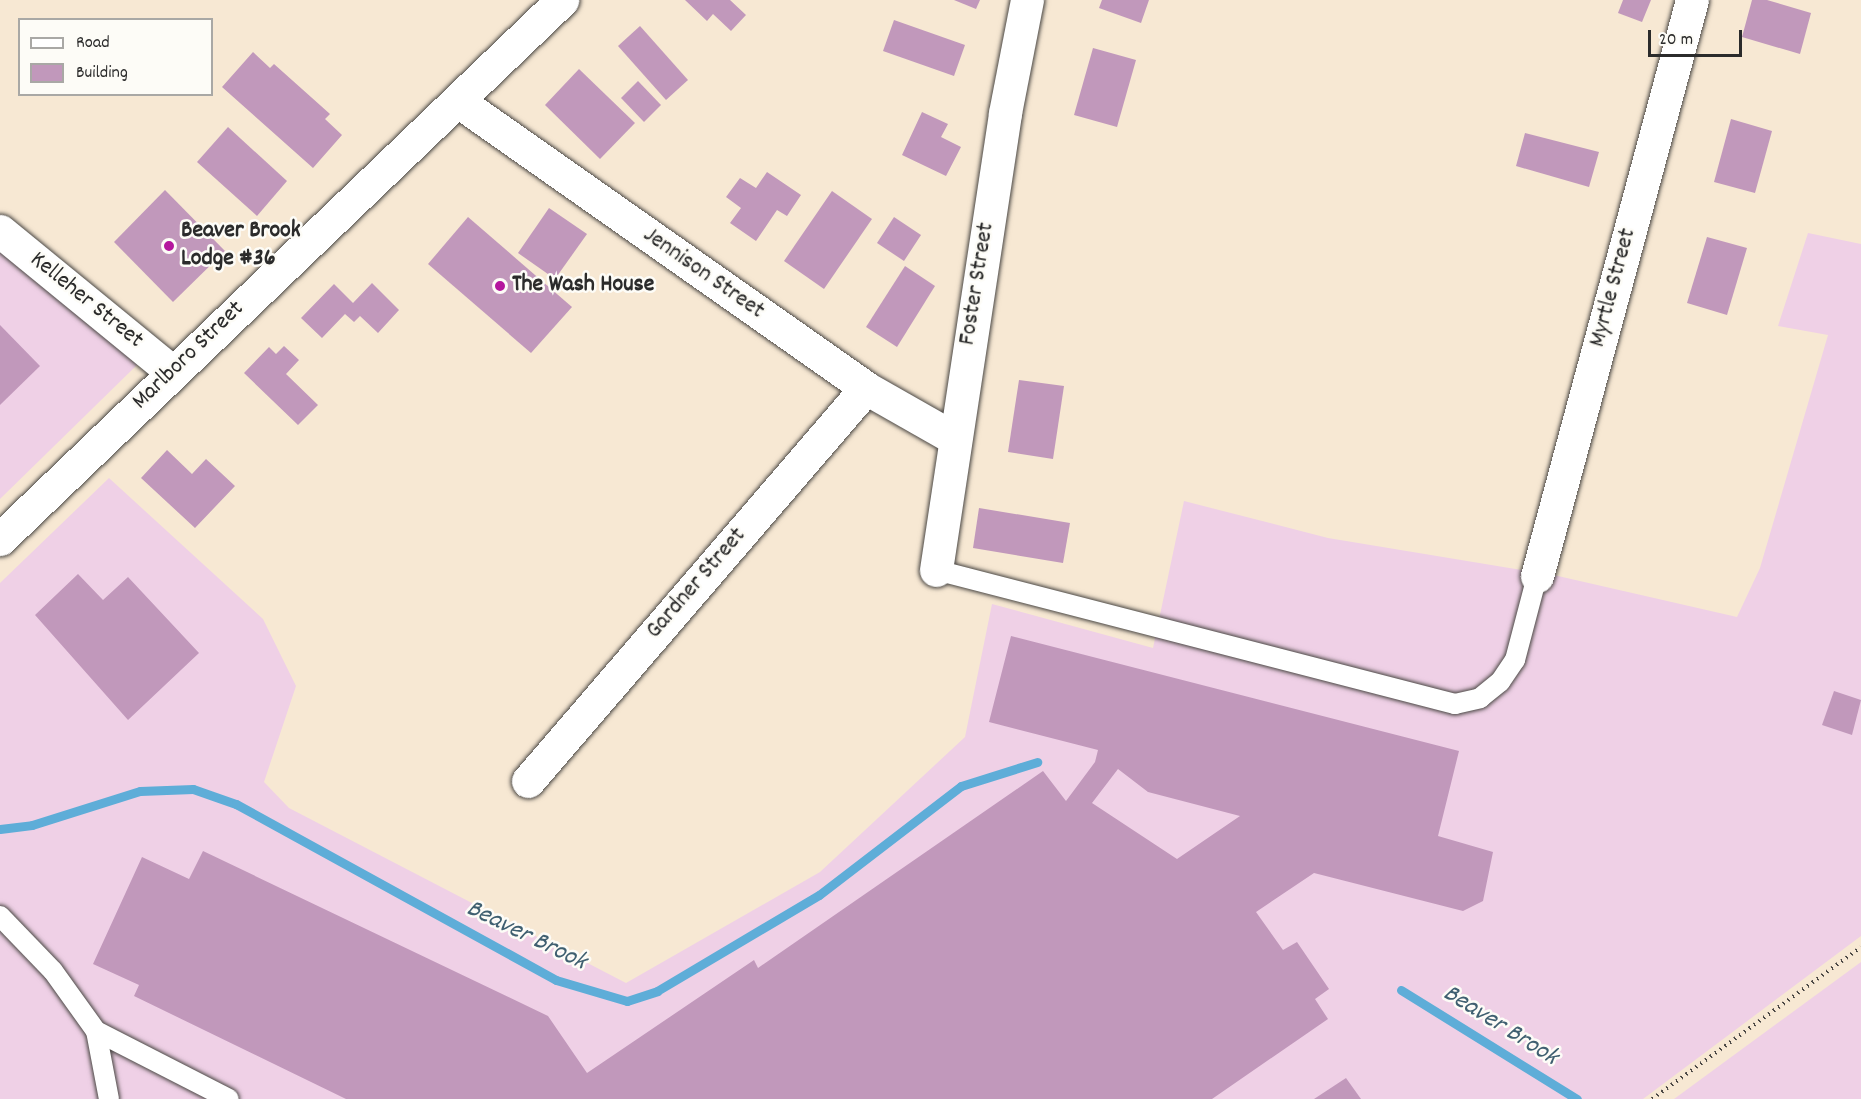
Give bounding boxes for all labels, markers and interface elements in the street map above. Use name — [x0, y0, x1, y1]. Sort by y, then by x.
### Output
legend — [18, 18, 213, 96]
scale bar — [1651, 18, 1746, 56]
text: 20 m — [1659, 28, 1693, 53]
text: Road — [76, 31, 110, 56]
text: Building — [76, 61, 128, 86]
place label: Beaver Brook Lodge #36 — [181, 218, 301, 274]
street label: Foster Street — [954, 221, 1002, 347]
street label: Jennison Street — [637, 222, 769, 326]
street label: Myrtle Street — [1584, 226, 1644, 350]
marker: Beaver Brook Lodge #36 — [162, 239, 176, 253]
street label: Kelleher Street — [23, 246, 149, 356]
place label: The Wash House — [512, 272, 654, 300]
marker: The Wash House — [493, 279, 507, 293]
street label: Marlboro Street — [127, 295, 251, 417]
street label: Gardner Street — [641, 523, 753, 645]
water label: Beaver Brook — [461, 894, 591, 978]
water label: Beaver Brook — [1437, 978, 1563, 1074]

